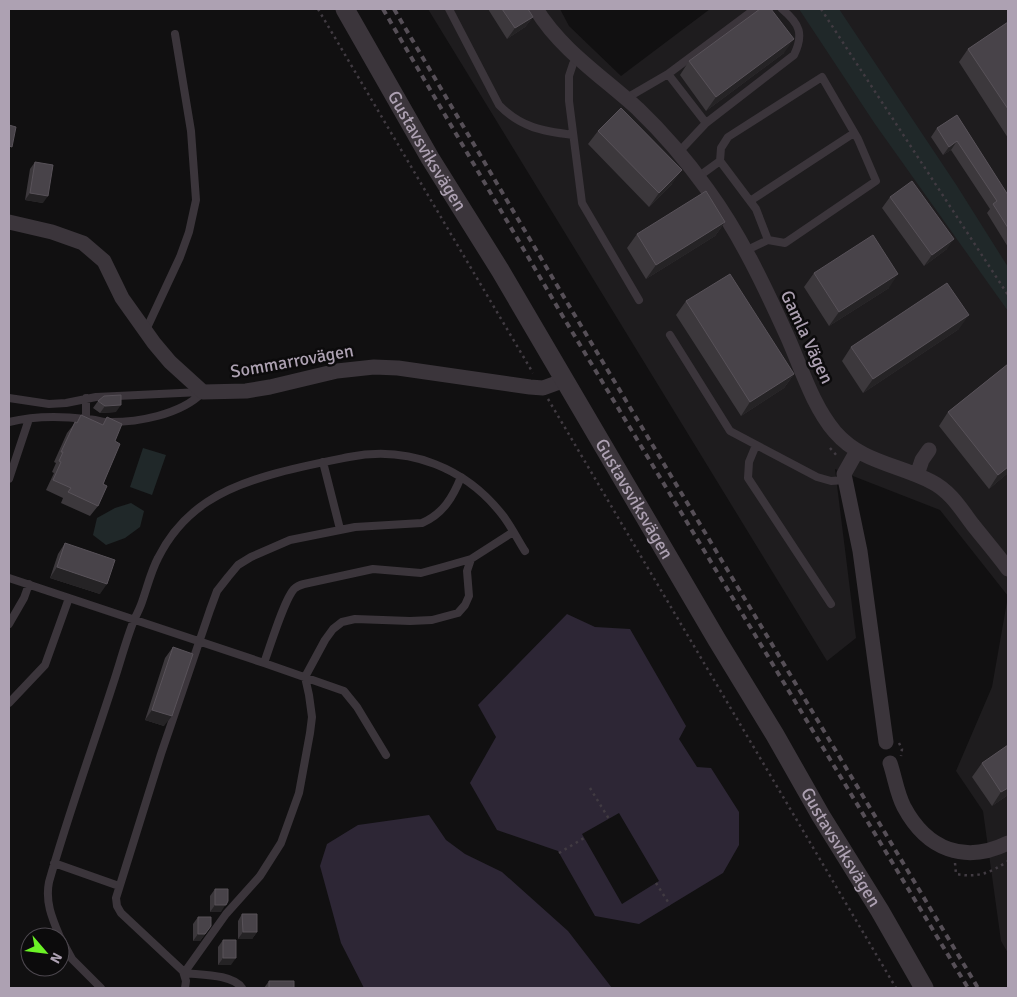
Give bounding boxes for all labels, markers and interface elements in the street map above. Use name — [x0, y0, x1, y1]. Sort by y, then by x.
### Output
street label: Gustavsviksvägen — [383, 87, 471, 215]
street label: Gamla Vägen — [776, 287, 838, 387]
street label: Sommarrovägen — [229, 339, 355, 383]
street label: Gustavsviksvägen — [590, 435, 678, 563]
street label: Gustavsviksvägen — [796, 784, 886, 911]
north arrow — [20, 927, 70, 977]
text: N — [46, 950, 66, 966]

